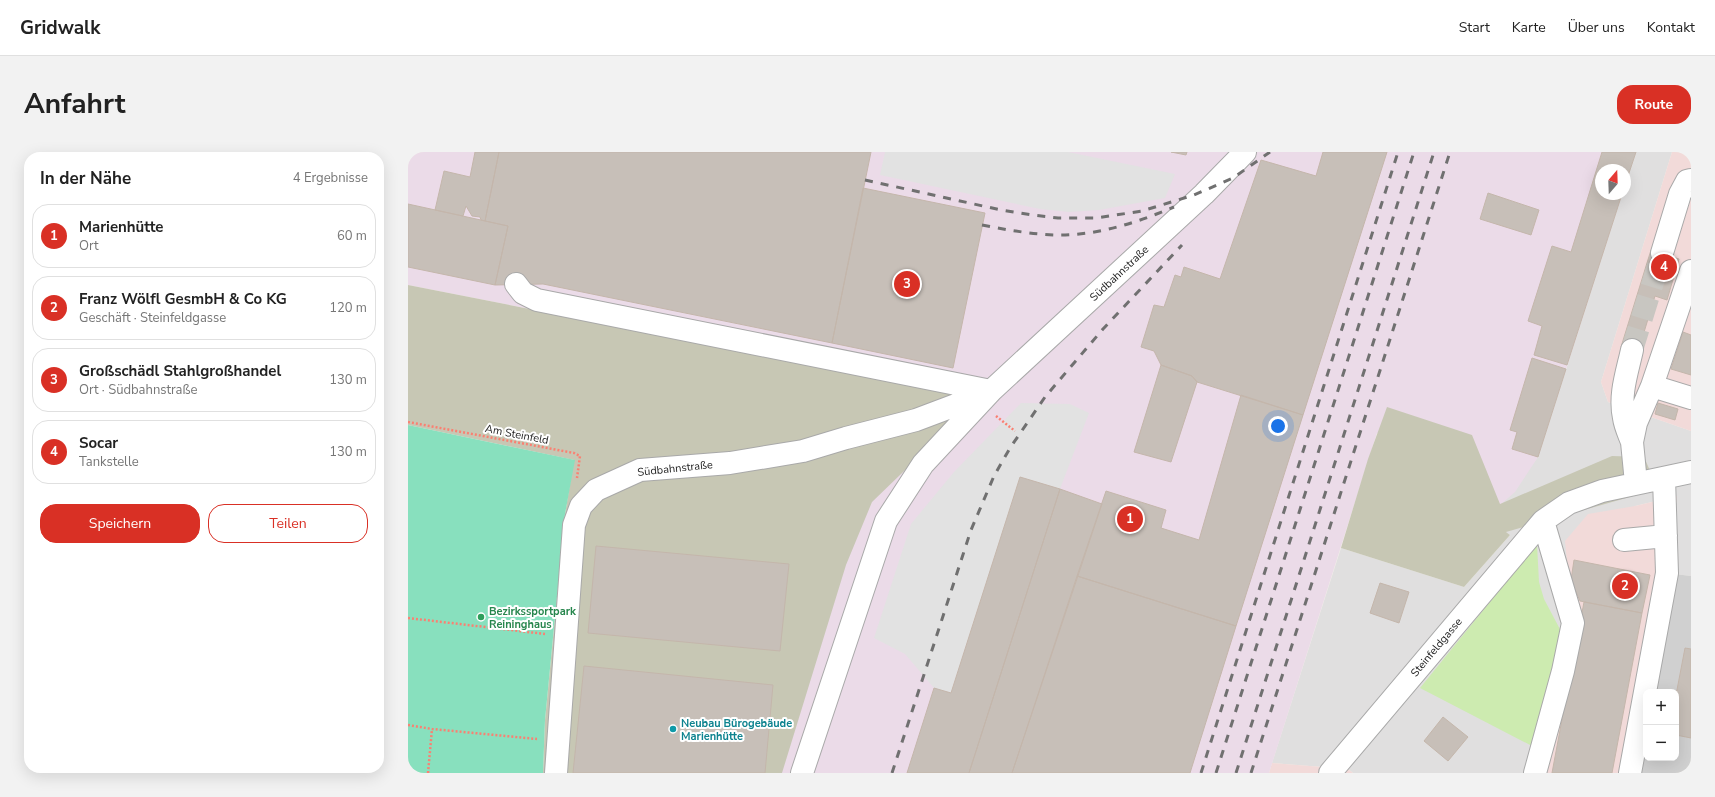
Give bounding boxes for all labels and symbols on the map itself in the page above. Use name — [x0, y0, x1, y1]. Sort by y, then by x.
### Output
north arrow — [1595, 164, 1631, 200]
street label: Südbahnstraße — [1087, 242, 1152, 305]
pin: 4 — [1651, 252, 1677, 282]
pin: 3 — [894, 269, 920, 299]
your location — [1268, 416, 1288, 436]
street label: Am Steinfeld — [484, 421, 550, 448]
street label: Südbahnstraße — [637, 457, 714, 480]
pin: 1 — [1117, 504, 1143, 534]
pin: 2 — [1612, 571, 1638, 601]
place label: Bezirkssportpark Reininghaus — [489, 604, 577, 632]
marker: Bezirkssportpark Reininghaus — [476, 612, 486, 622]
street label: Steinfeldgasse — [1407, 614, 1466, 680]
place label: Neubau Bürogebäude Marienhütte — [681, 716, 792, 744]
marker: Neubau Bürogebäude Marienhütte — [668, 724, 678, 734]

